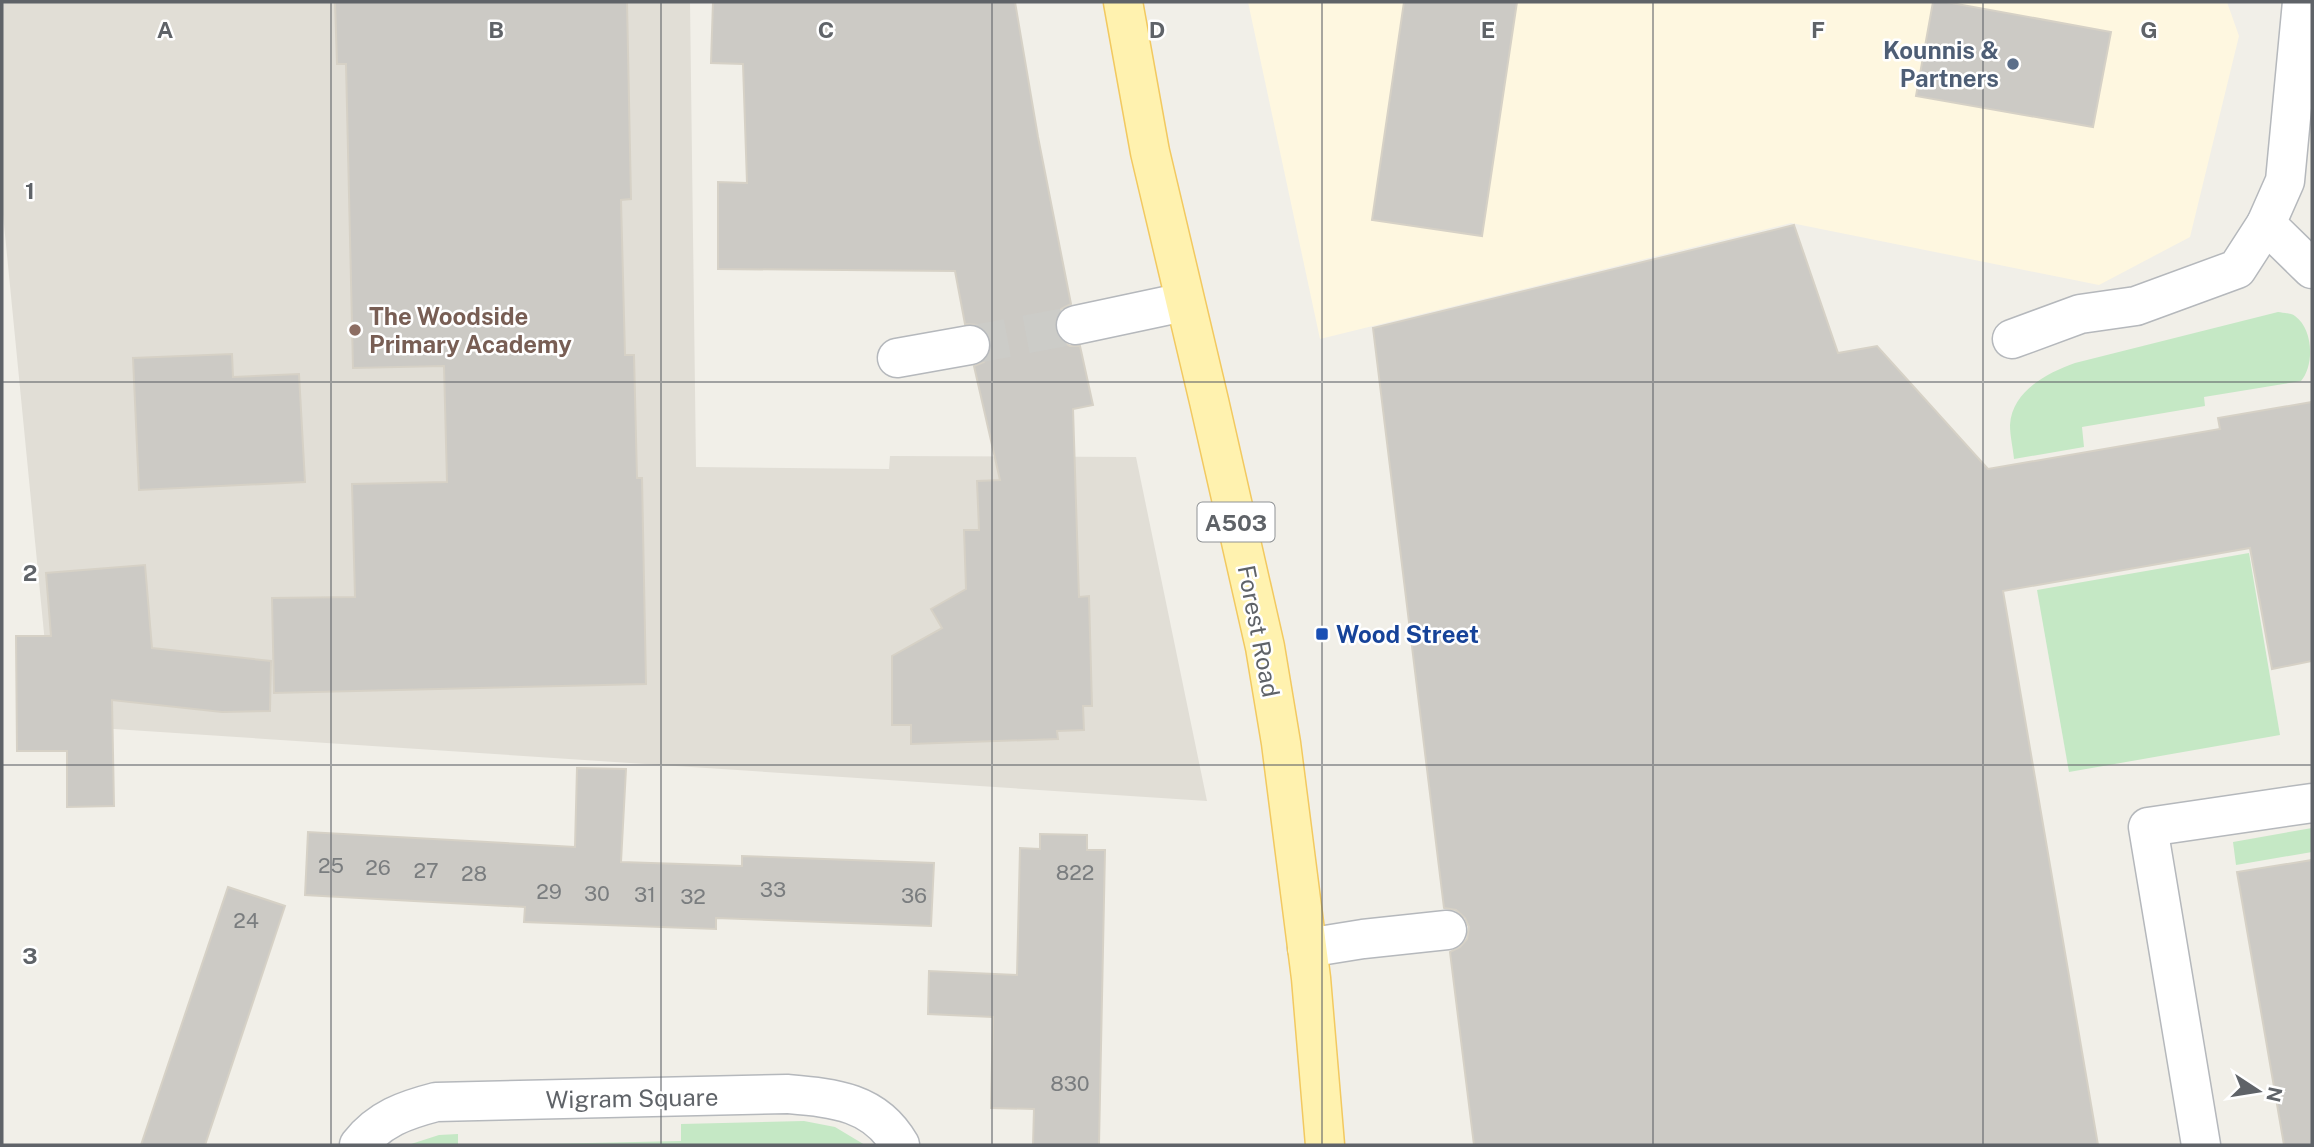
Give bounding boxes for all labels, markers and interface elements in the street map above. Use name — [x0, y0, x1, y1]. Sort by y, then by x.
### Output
text: A — [157, 16, 174, 43]
text: B — [488, 16, 504, 43]
text: C — [818, 16, 834, 43]
text: D — [1149, 16, 1165, 43]
text: E — [1481, 16, 1495, 43]
text: F — [1811, 16, 1825, 43]
text: G — [2140, 16, 2158, 43]
place label: Kounnis & Partners — [1883, 36, 1999, 92]
marker: Kounnis & Partners — [2005, 56, 2021, 72]
text: 1 — [25, 177, 35, 204]
place label: The Woodside Primary Academy — [369, 302, 572, 358]
marker: The Woodside Primary Academy — [347, 322, 363, 338]
road number: A503 — [1198, 502, 1274, 542]
text: 2 — [23, 559, 37, 586]
street label: Forest Road — [1232, 563, 1286, 699]
place label: Wood Street — [1336, 620, 1479, 648]
marker: Wood Street — [1314, 626, 1330, 642]
house number: 25 — [318, 853, 344, 878]
house number: 26 — [365, 855, 391, 880]
house number: 27 — [413, 858, 439, 883]
house number: 822 — [1056, 860, 1094, 885]
house number: 28 — [461, 861, 487, 886]
house number: 33 — [760, 877, 786, 902]
house number: 29 — [536, 879, 562, 904]
house number: 30 — [584, 881, 610, 906]
house number: 31 — [634, 882, 656, 907]
house number: 36 — [901, 883, 927, 908]
house number: 32 — [680, 884, 706, 909]
house number: 24 — [233, 908, 259, 933]
text: 3 — [22, 942, 38, 969]
north arrow — [2223, 1056, 2293, 1126]
house number: 830 — [1050, 1071, 1090, 1096]
street label: Wigram Square — [545, 1082, 719, 1114]
text: N — [2262, 1085, 2287, 1104]

